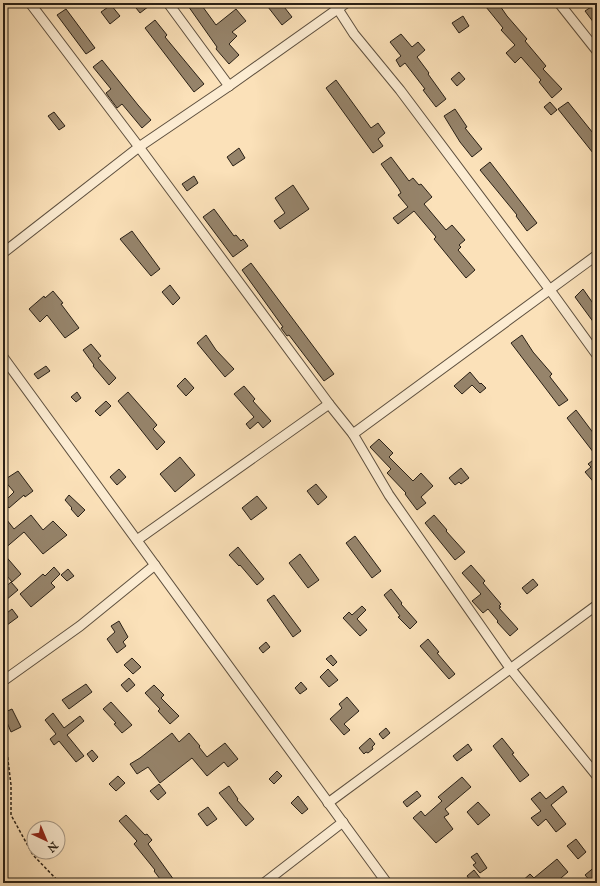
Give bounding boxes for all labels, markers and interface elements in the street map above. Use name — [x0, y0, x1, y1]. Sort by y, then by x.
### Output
north arrow — [26, 820, 66, 860]
text: N — [44, 837, 61, 855]

